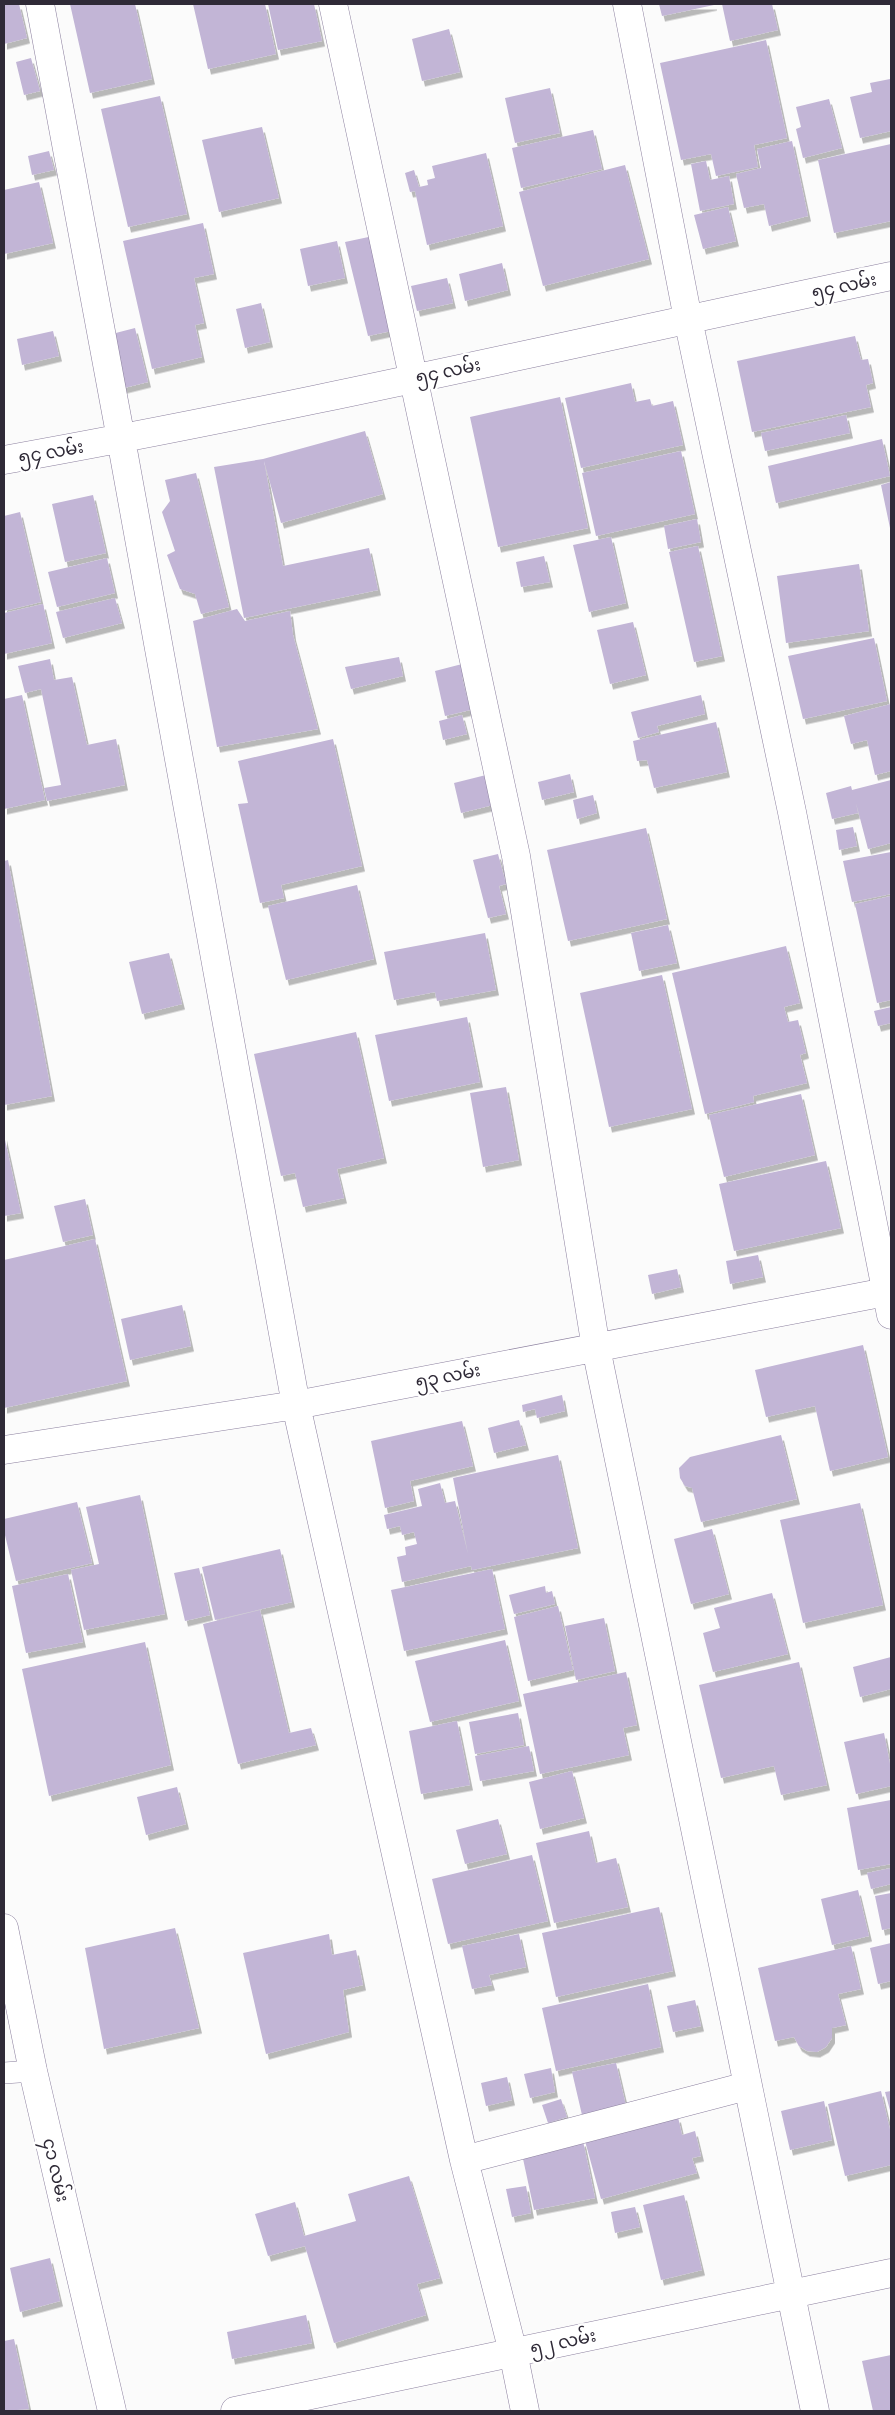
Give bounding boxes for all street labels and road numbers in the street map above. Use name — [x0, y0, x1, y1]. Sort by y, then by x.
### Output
street label: ၅၄ လမ်း — [809, 266, 879, 308]
street label: ၅၄ လမ်း — [413, 351, 483, 393]
street label: ၅၄ လမ်း — [16, 433, 86, 472]
street label: ၅၃ လမ်း — [413, 1357, 483, 1397]
street label: ၄၁ လမ်း — [34, 2135, 76, 2205]
street label: ၅၂ လမ်း — [528, 2322, 599, 2364]

